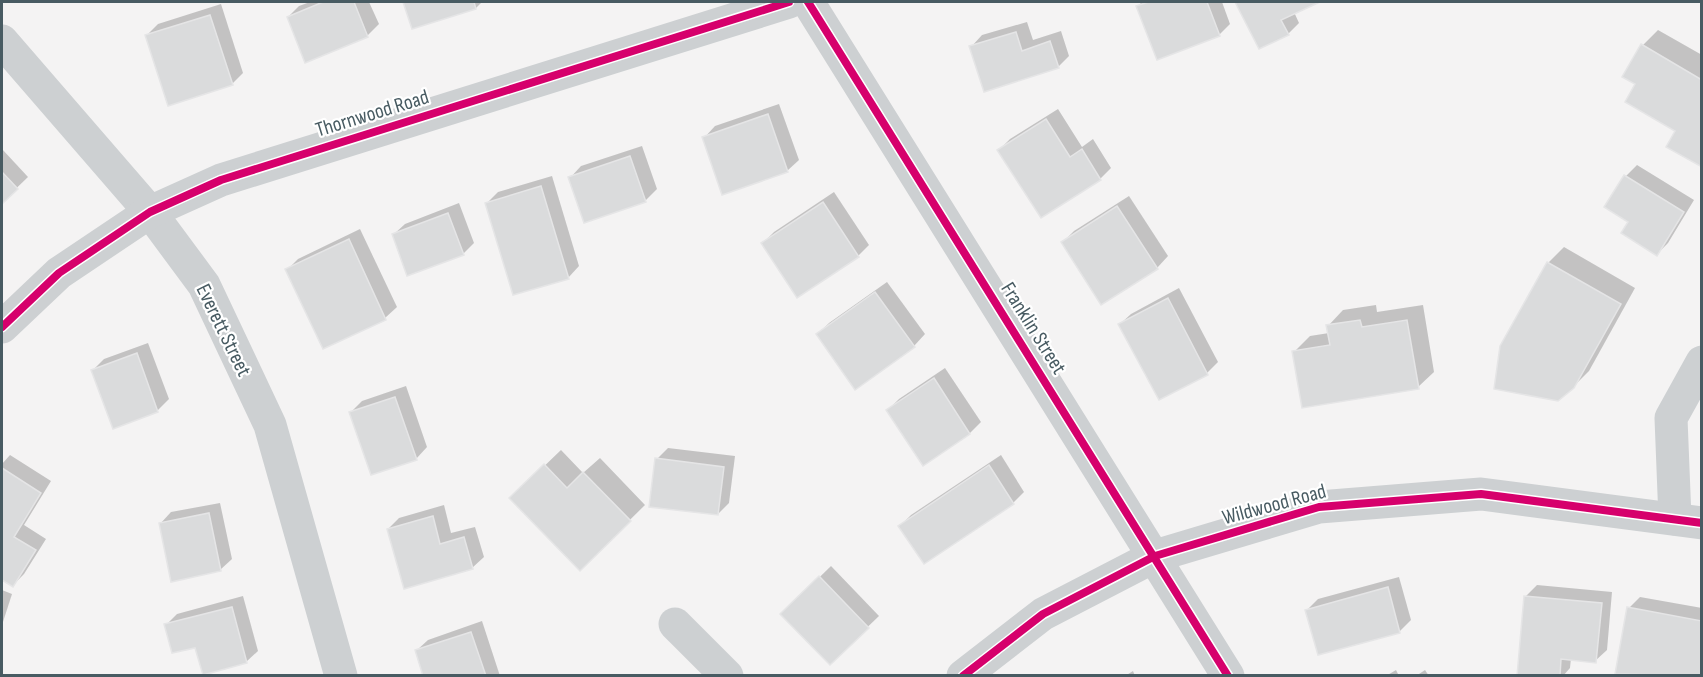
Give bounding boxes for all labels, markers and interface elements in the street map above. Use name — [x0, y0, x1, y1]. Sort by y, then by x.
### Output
street label: Thornwood Road — [312, 84, 432, 143]
street label: Franklin Street — [996, 278, 1072, 379]
street label: Everett Street — [190, 280, 257, 380]
street label: Wildwood Road — [1219, 479, 1329, 530]

